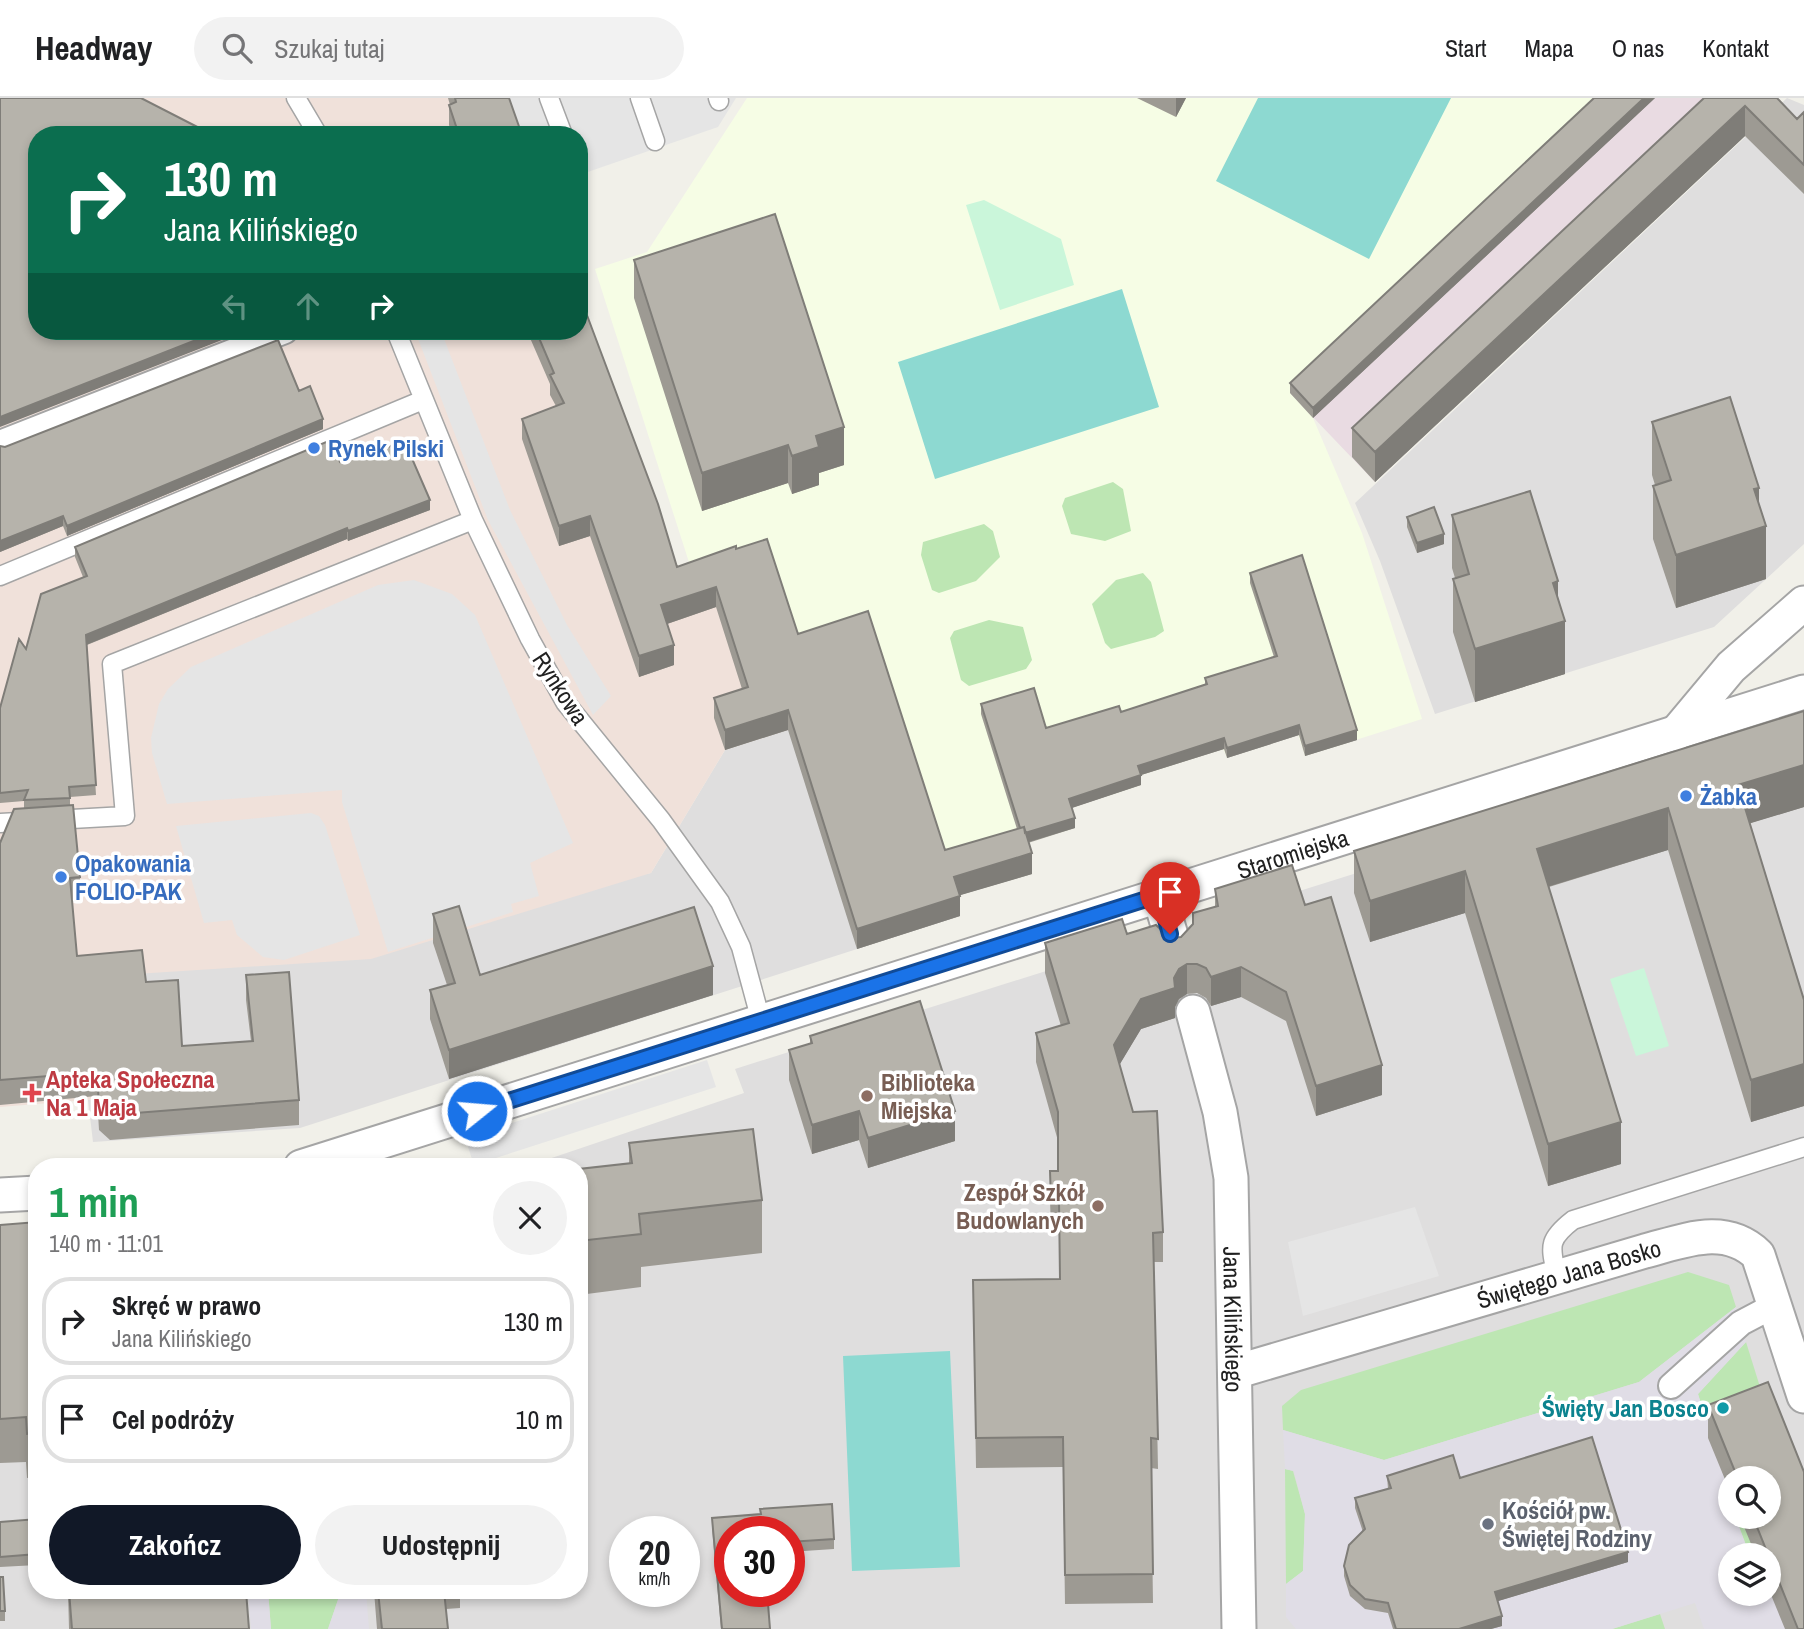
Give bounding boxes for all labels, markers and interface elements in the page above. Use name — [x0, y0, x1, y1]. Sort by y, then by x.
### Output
search box — [194, 17, 684, 80]
text: Headway — [35, 26, 152, 70]
icon: search — [218, 29, 256, 67]
text: Szukaj tutaj — [274, 31, 385, 66]
text: Start — [1445, 32, 1487, 64]
text: Mapa — [1525, 32, 1574, 64]
text: O nas — [1612, 32, 1664, 64]
text: Kontakt — [1702, 32, 1769, 64]
text: 130 m — [164, 145, 278, 211]
icon: right — [49, 154, 140, 245]
text: Jana Kilińskiego — [164, 208, 358, 251]
icon: left — [216, 287, 254, 325]
icon: ahead — [289, 287, 327, 325]
icon: right — [362, 287, 400, 325]
place label: Rynek Pilski — [328, 432, 444, 464]
marker: Rynek Pilski — [306, 440, 322, 456]
street label: Rynkowa — [526, 645, 596, 731]
place label: Żabka — [1700, 780, 1757, 812]
marker: Żabka — [1678, 788, 1694, 804]
street label: Staromiejska — [1233, 821, 1352, 886]
place label: Opakowania FOLIO-PAK — [75, 847, 191, 907]
pin — [1140, 862, 1200, 934]
marker: Opakowania FOLIO-PAK — [53, 869, 69, 885]
icon: arrive — [1151, 873, 1189, 911]
place label: Apteka Społeczna Na 1 Maja — [46, 1063, 214, 1123]
place label: Biblioteka Miejska — [881, 1066, 975, 1126]
position arrow — [440, 1074, 514, 1148]
marker: Apteka Społeczna Na 1 Maja — [24, 1085, 40, 1101]
marker: Biblioteka Miejska — [859, 1088, 875, 1104]
text: 1 min — [49, 1174, 139, 1230]
place label: Zespół Szkół Budowlanych — [956, 1176, 1086, 1236]
button: close — [493, 1181, 567, 1255]
marker: Zespół Szkół Budowlanych — [1090, 1198, 1106, 1214]
text: 140 m · 11:01 — [49, 1228, 163, 1259]
street label: Świętego Jana Bosko — [1473, 1231, 1664, 1316]
street label: Jana Kilińskiego — [1216, 1246, 1251, 1393]
text: Skręć w prawo — [112, 1288, 261, 1323]
icon: right — [53, 1302, 91, 1340]
text: 130 m — [504, 1304, 563, 1339]
text: Jana Kilińskiego — [112, 1323, 251, 1354]
place label: Święty Jan Bosco — [1542, 1392, 1709, 1424]
icon: arrive — [53, 1400, 91, 1438]
marker: Święty Jan Bosco — [1715, 1400, 1731, 1416]
text: Cel podróży — [112, 1402, 234, 1437]
text: 10 m — [516, 1402, 563, 1437]
map controls — [1718, 1466, 1781, 1606]
button: search — [1718, 1466, 1781, 1529]
place label: Kościół pw. Świętej Rodziny — [1502, 1494, 1652, 1554]
button: Zakończ — [49, 1505, 301, 1585]
button: Udostępnij — [315, 1505, 567, 1585]
speed limit sign: 30 — [714, 1516, 805, 1607]
marker: Kościół pw. Świętej Rodziny — [1480, 1516, 1496, 1532]
text: 20 — [639, 1529, 670, 1576]
button: layers — [1718, 1543, 1781, 1606]
text: km/h — [639, 1566, 671, 1591]

